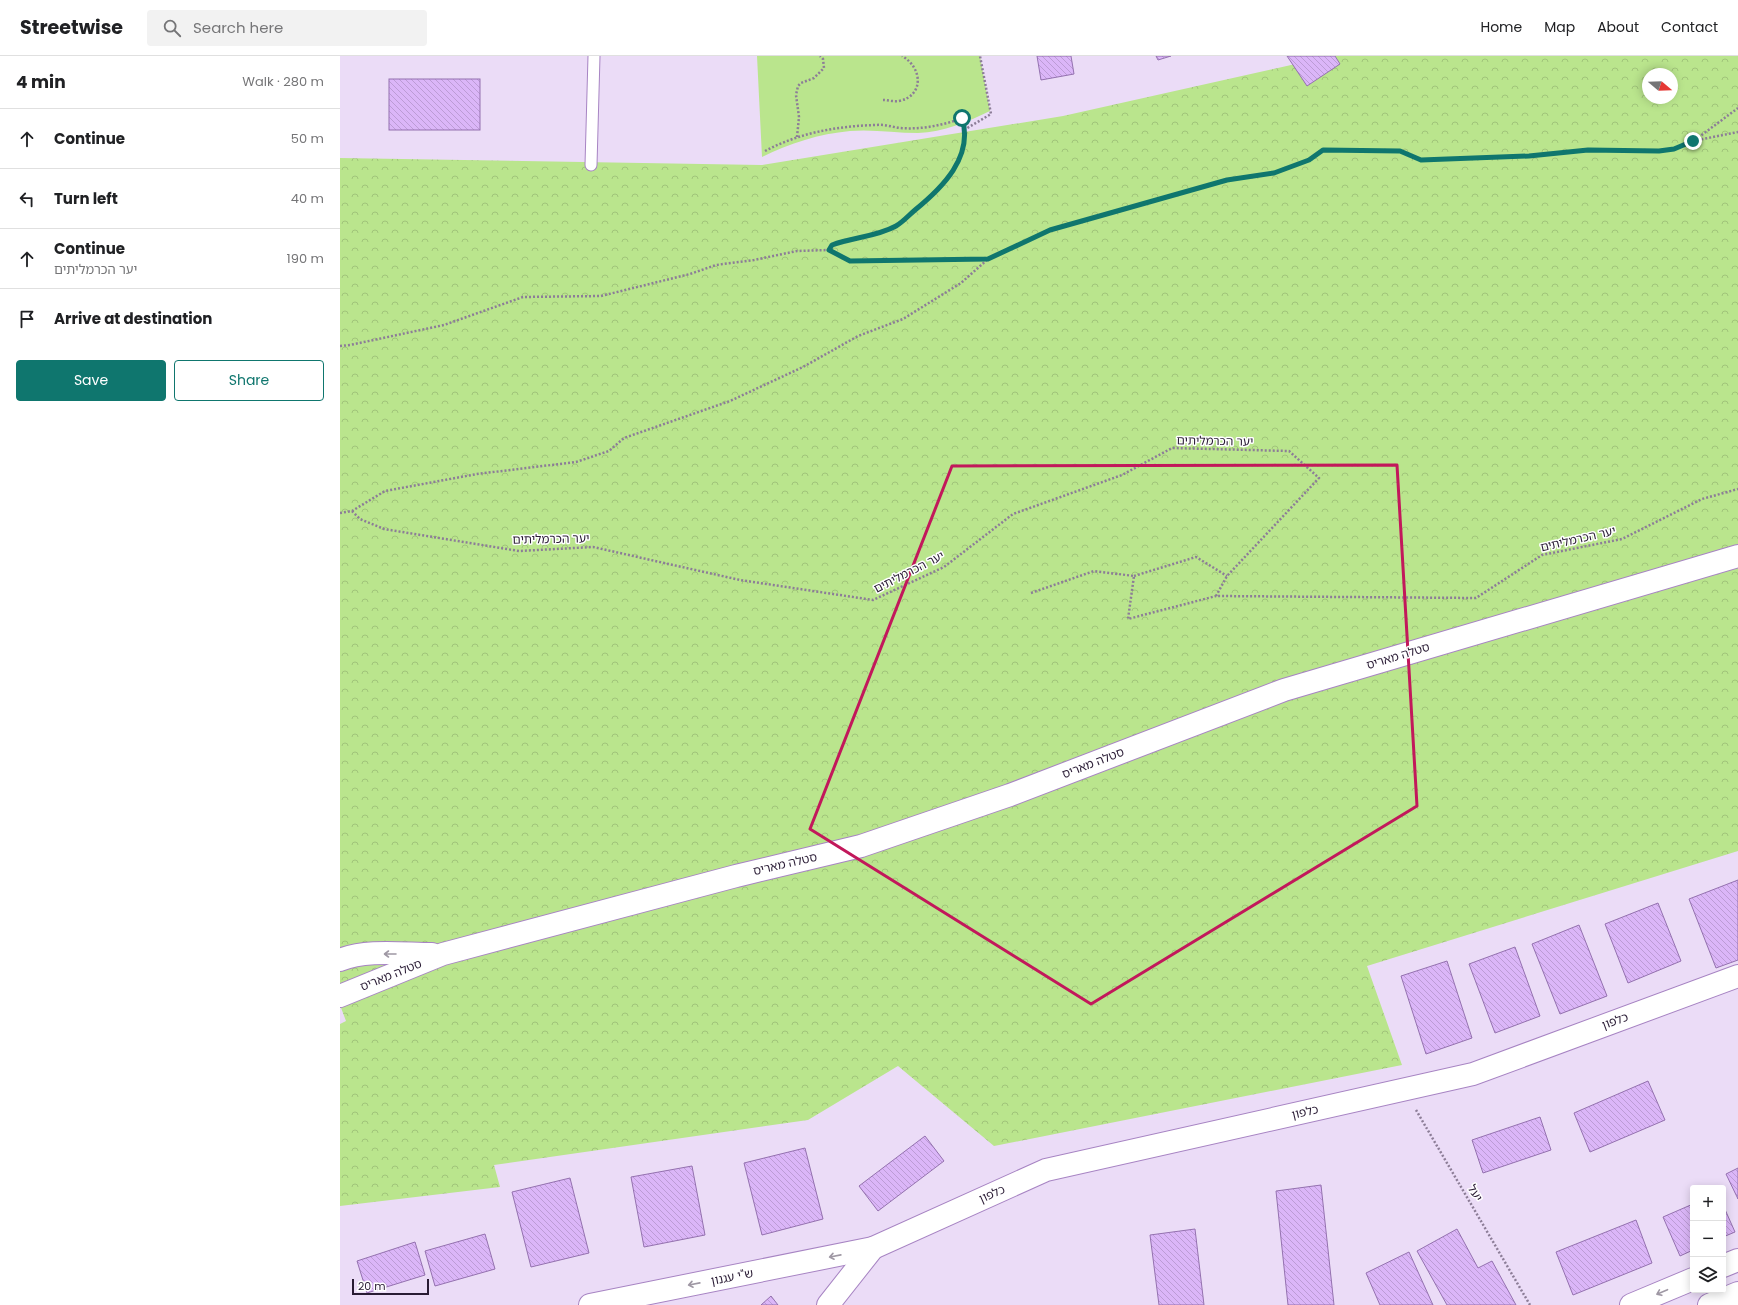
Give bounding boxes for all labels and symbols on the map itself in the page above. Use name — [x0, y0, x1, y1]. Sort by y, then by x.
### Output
north arrow — [1642, 68, 1678, 104]
route start — [953, 109, 971, 127]
route end — [1684, 132, 1702, 150]
street label: יער הכרמליתים — [1176, 431, 1254, 450]
street label: יער הכרמליתים — [1538, 522, 1617, 555]
street label: יער הכרמליתים — [512, 529, 590, 548]
street label: יער הכרמליתים — [871, 547, 947, 597]
street label: סטלה מאריס — [1364, 638, 1432, 673]
street label: סטלה מאריס — [1059, 743, 1127, 782]
street label: סטלה מאריס — [751, 848, 819, 879]
one-way arrow — [384, 950, 397, 958]
street label: סטלה מאריס — [357, 954, 424, 995]
street label: כלפון — [1599, 1008, 1630, 1033]
street label: כלפון — [1290, 1100, 1320, 1123]
street label: כלפון — [976, 1180, 1008, 1207]
street label: יעל — [1464, 1181, 1487, 1204]
one-way arrow — [829, 1252, 842, 1260]
street label: ש"י עגנון — [709, 1264, 755, 1289]
scale bar — [352, 1277, 429, 1296]
one-way arrow — [688, 1281, 701, 1289]
one-way arrow — [1657, 1289, 1669, 1296]

